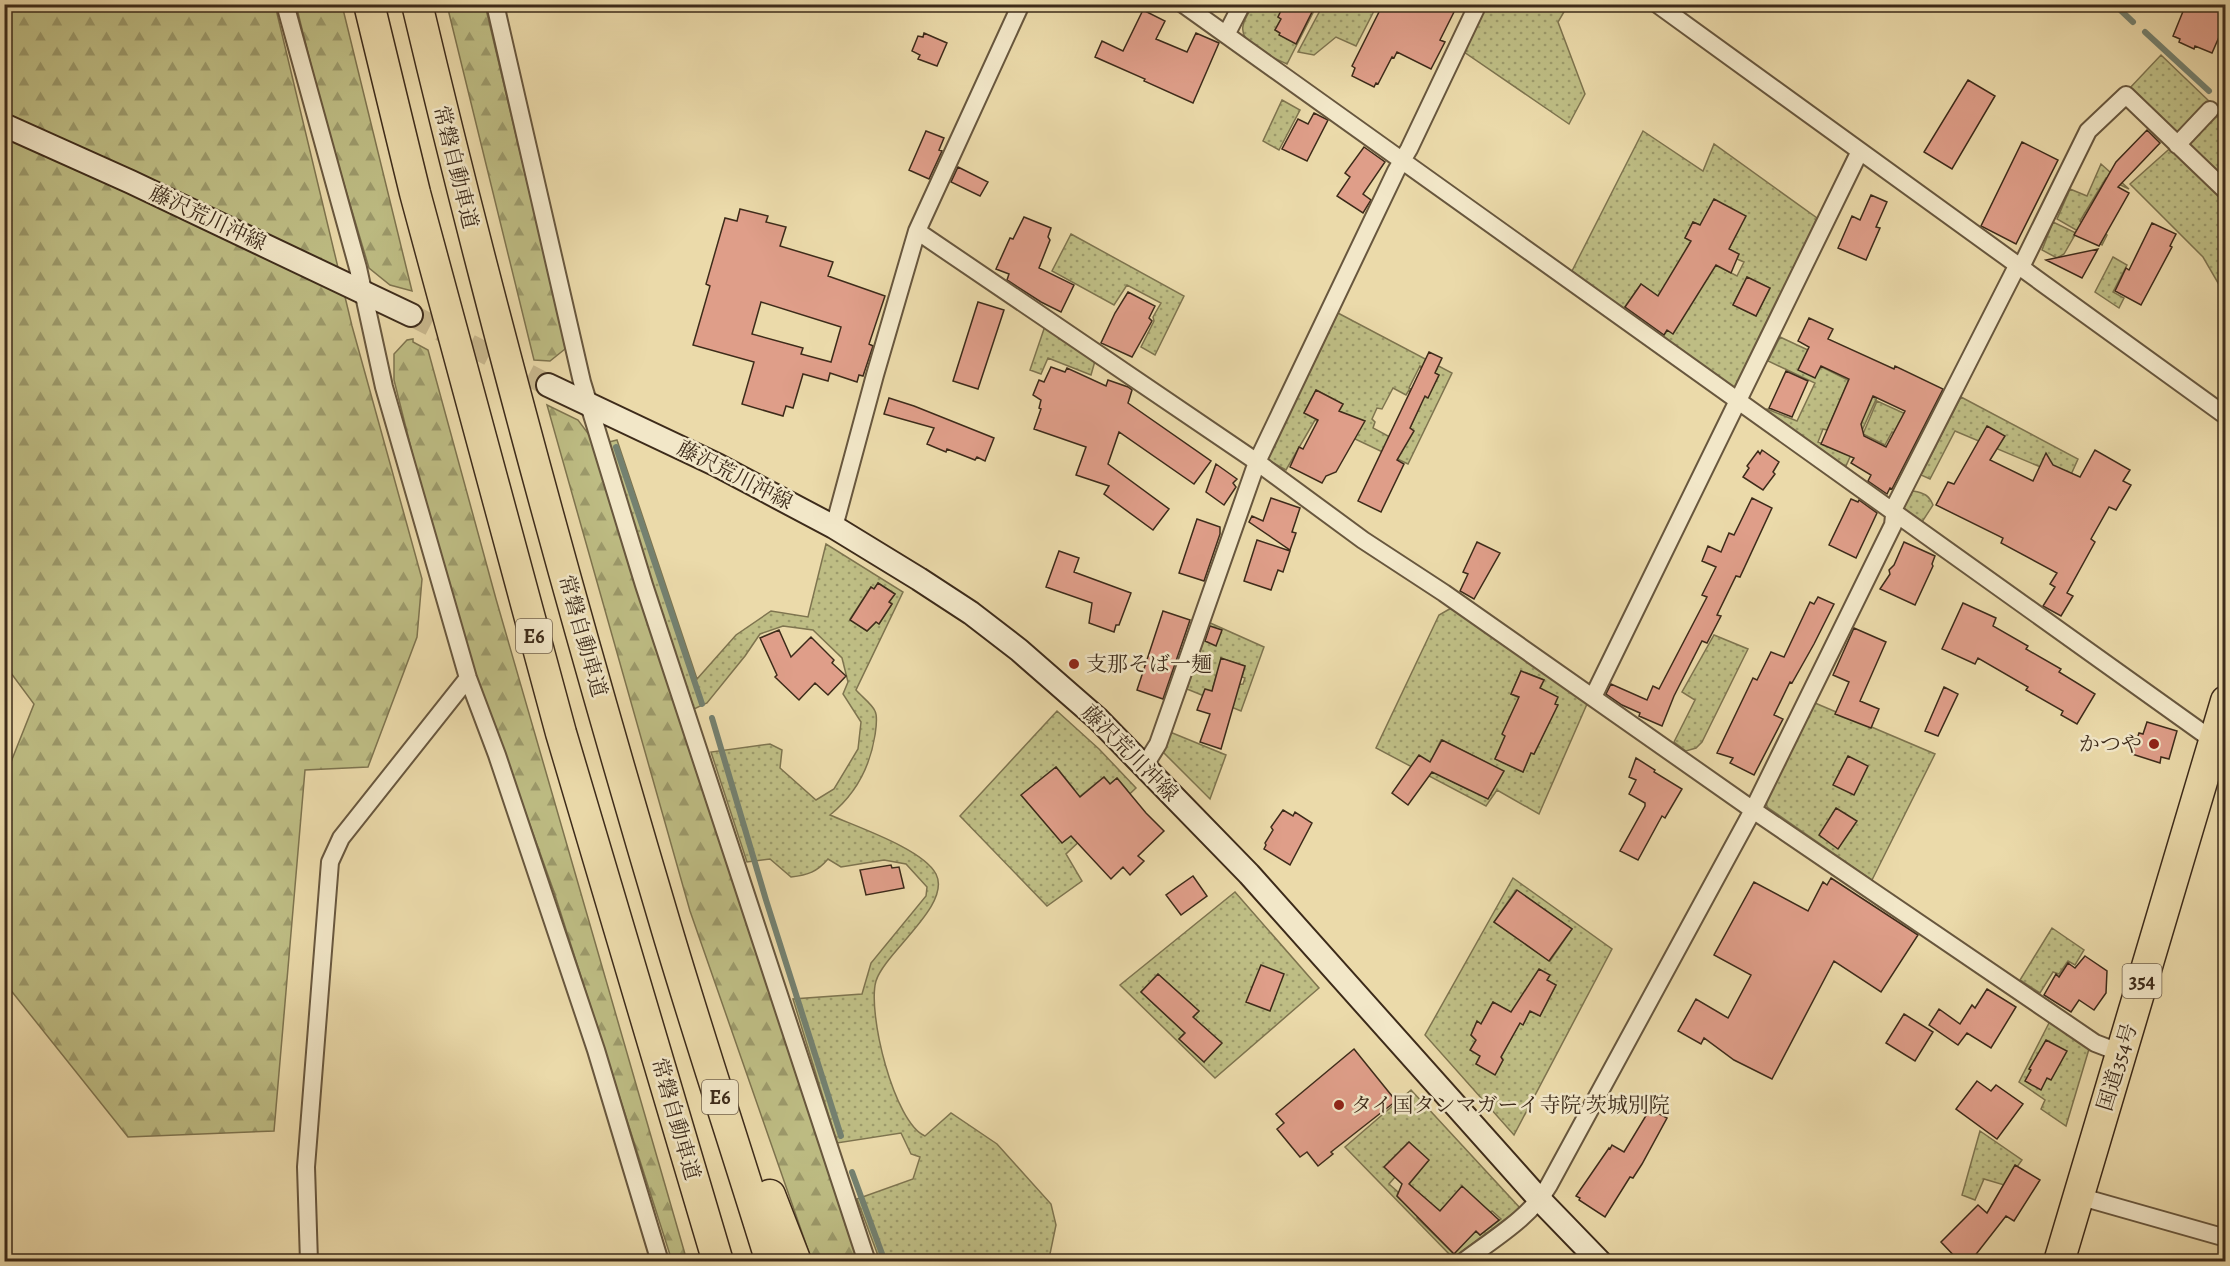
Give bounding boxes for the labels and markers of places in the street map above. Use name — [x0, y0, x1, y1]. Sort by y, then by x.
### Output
place label: 支那そば一麺 — [1086, 650, 1212, 678]
marker: 支那そば一麺 — [1067, 657, 1081, 671]
place label: かつや — [2079, 730, 2142, 758]
marker: かつや — [2147, 737, 2161, 751]
place label: タイ国タンマガーイ寺院 茨城別院 — [1351, 1091, 1670, 1119]
marker: タイ国タンマガーイ寺院 茨城別院 — [1332, 1098, 1346, 1112]

